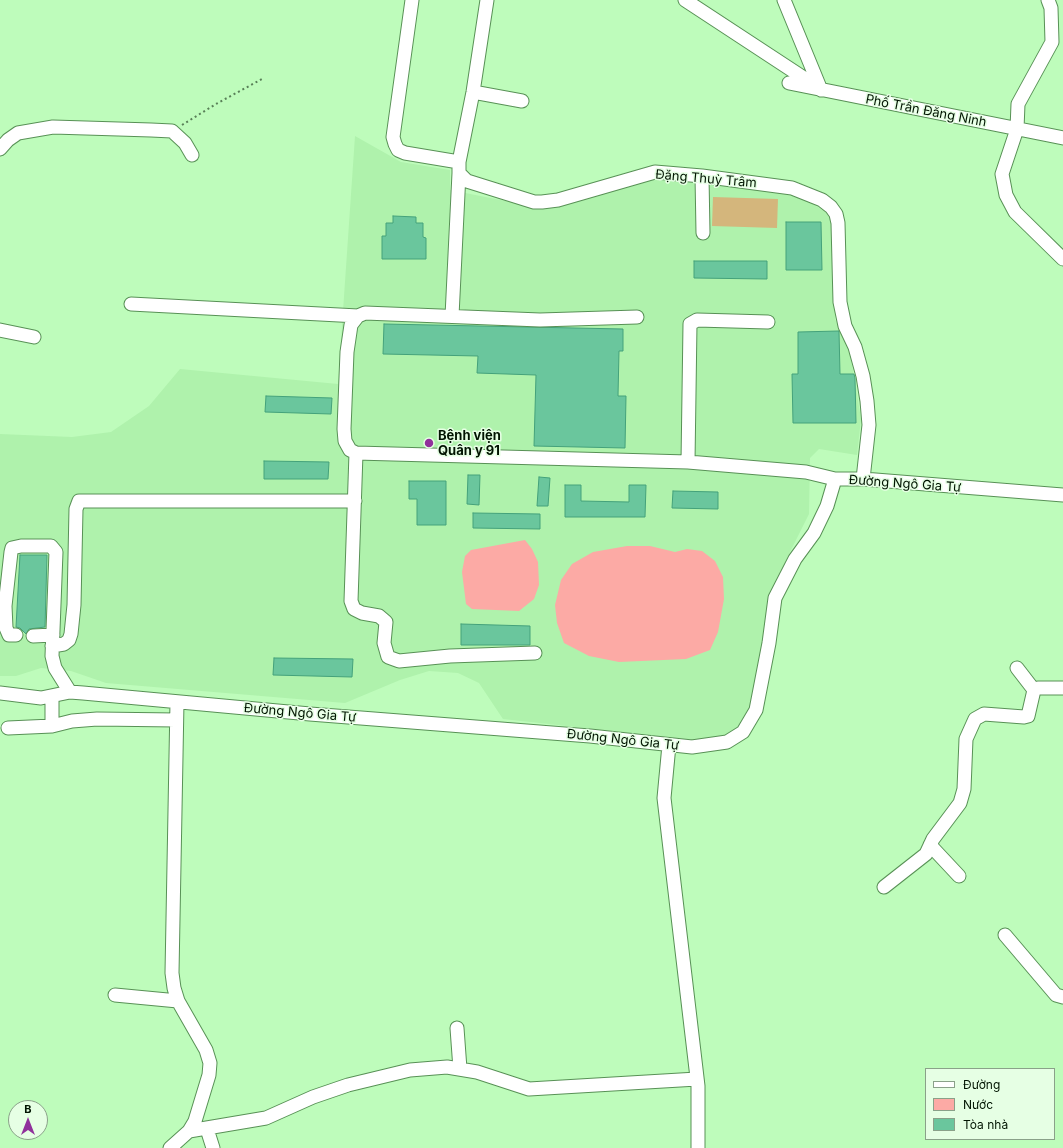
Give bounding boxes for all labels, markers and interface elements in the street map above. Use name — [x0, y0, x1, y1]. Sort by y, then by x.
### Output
street label: Phố Trần Đăng Ninh — [864, 92, 988, 130]
street label: Đặng Thuỳ Trâm — [655, 167, 757, 191]
place label: Bệnh viện Quân y 91 — [438, 428, 501, 459]
marker: Bệnh viện Quân y 91 — [423, 437, 435, 449]
street label: Đường Ngô Gia Tự — [848, 472, 962, 496]
street label: Đường Ngô Gia Tự — [243, 700, 357, 726]
street label: Đường Ngô Gia Tự — [566, 726, 680, 754]
legend — [925, 1068, 1055, 1140]
text: Đường — [963, 1077, 1000, 1092]
text: Nước — [963, 1097, 993, 1112]
north arrow — [8, 1100, 48, 1140]
text: B — [24, 1102, 32, 1116]
text: Tòa nhà — [963, 1117, 1008, 1132]

